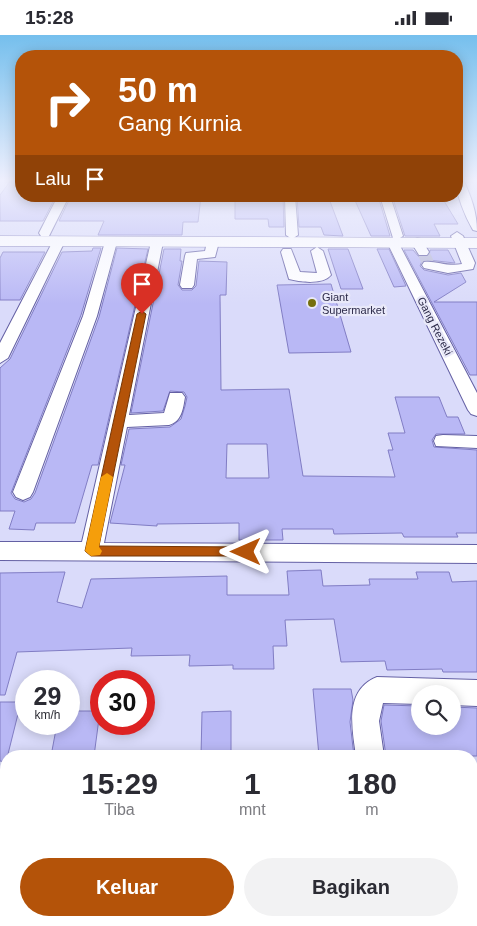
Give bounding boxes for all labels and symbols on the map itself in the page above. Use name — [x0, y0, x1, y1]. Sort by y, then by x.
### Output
pin — [121, 263, 163, 314]
place label: Giant Supermarket — [322, 291, 385, 316]
street label: Gang Rezeki — [415, 295, 455, 357]
marker: Giant Supermarket — [306, 297, 318, 309]
position arrow — [219, 525, 271, 577]
speed limit sign: 30 — [90, 670, 155, 735]

